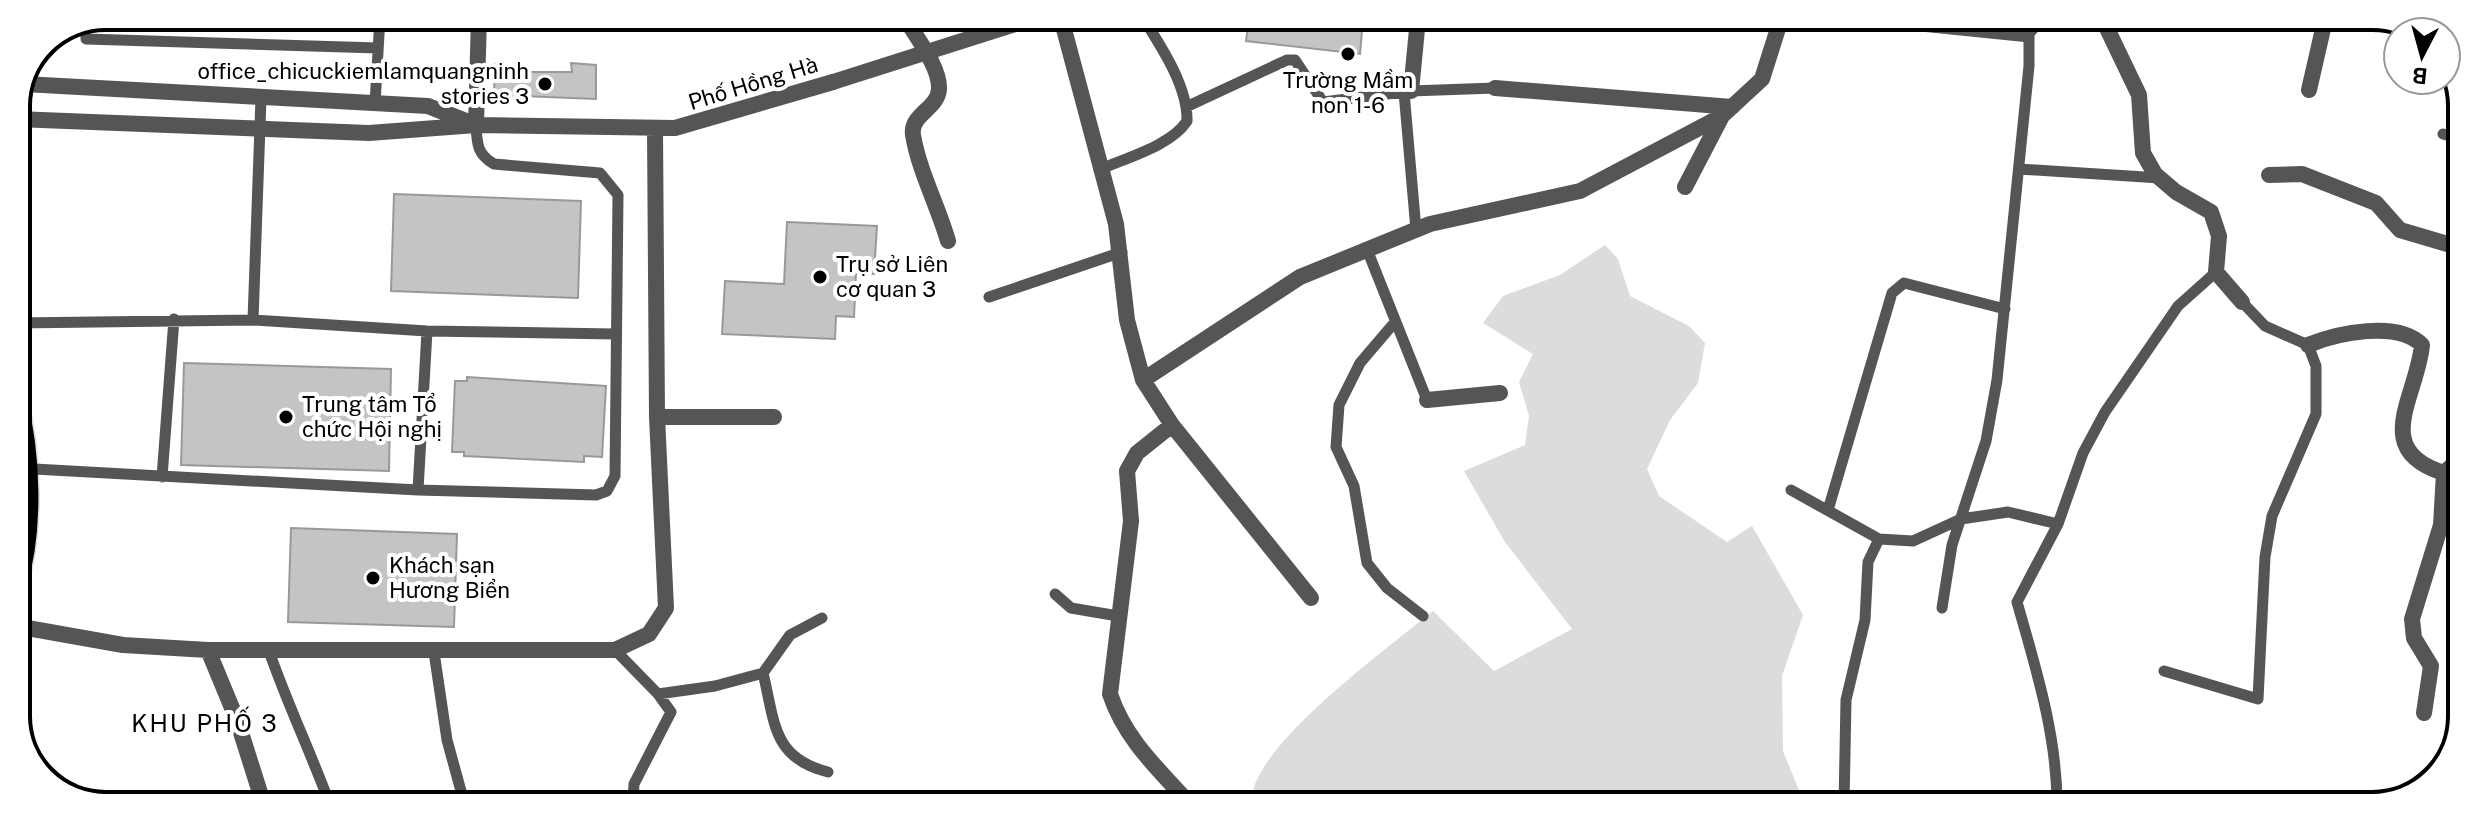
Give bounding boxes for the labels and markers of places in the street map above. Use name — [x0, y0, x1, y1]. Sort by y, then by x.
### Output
marker: Trường Mầm non 1-6 — [1339, 45, 1357, 63]
place label: office_chicuckiemlamquangninh stories 3 — [198, 58, 529, 109]
place label: Trường Mầm non 1-6 — [1283, 67, 1413, 118]
marker: office_chicuckiemlamquangninh stories 3 — [536, 75, 554, 93]
place label: Trụ sở Liên cơ quan 3 — [836, 251, 948, 302]
marker: Trụ sở Liên cơ quan 3 — [811, 268, 829, 286]
place label: Trung tâm Tổ chức Hội nghị — [302, 391, 442, 442]
marker: Trung tâm Tổ chức Hội nghị — [277, 408, 295, 426]
place label: Khách sạn Hương Biển — [389, 552, 510, 603]
marker: Khách sạn Hương Biển — [364, 569, 382, 587]

